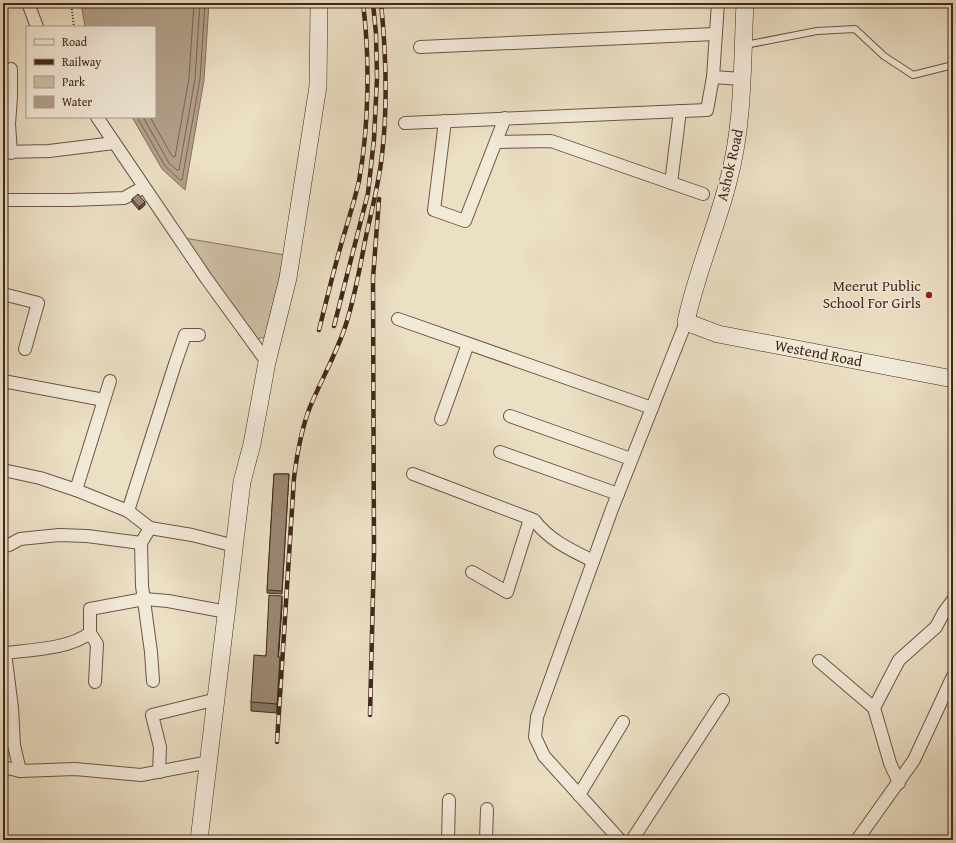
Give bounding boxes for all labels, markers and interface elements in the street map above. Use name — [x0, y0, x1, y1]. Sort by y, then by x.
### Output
legend — [26, 26, 156, 118]
text: Road — [62, 33, 88, 50]
text: Railway — [62, 53, 101, 70]
text: Park — [62, 73, 86, 90]
text: Water — [62, 93, 92, 110]
street label: Ashok Road — [711, 127, 748, 203]
place label: Meerut Public School For Girls — [823, 275, 921, 313]
marker: Meerut Public School For Girls — [924, 290, 934, 300]
street label: Westend Road — [773, 334, 864, 371]

